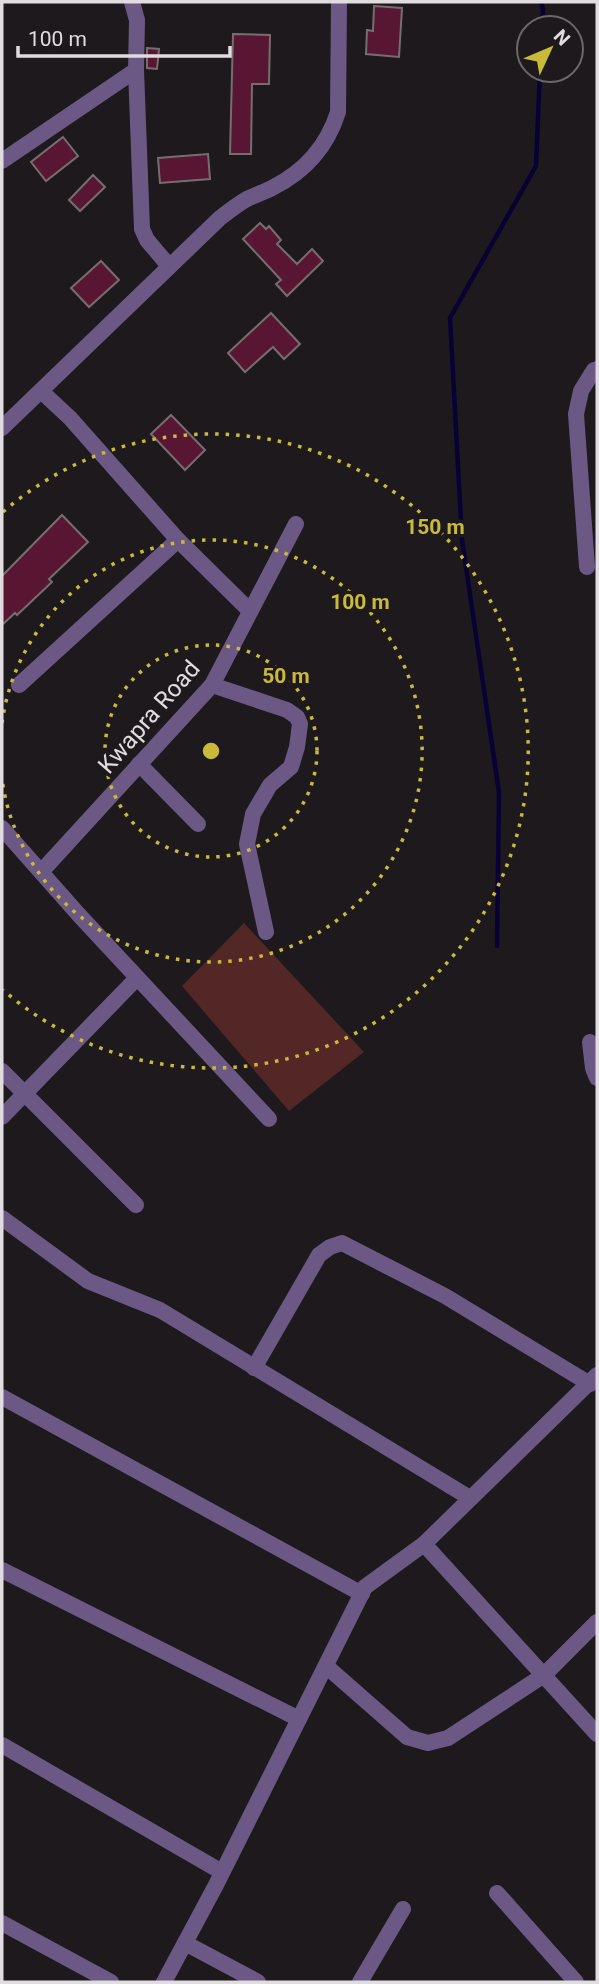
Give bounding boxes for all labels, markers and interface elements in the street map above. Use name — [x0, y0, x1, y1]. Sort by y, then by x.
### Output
scale bar — [18, 14, 229, 58]
north arrow — [515, 14, 585, 84]
text: N — [549, 25, 575, 50]
text: 100 m — [28, 27, 87, 51]
text: 150 m — [405, 515, 465, 539]
text: 100 m — [330, 590, 390, 614]
street label: Kwapra Road — [92, 655, 206, 779]
text: 50 m — [262, 664, 310, 688]
centre of rings — [199, 739, 223, 763]

